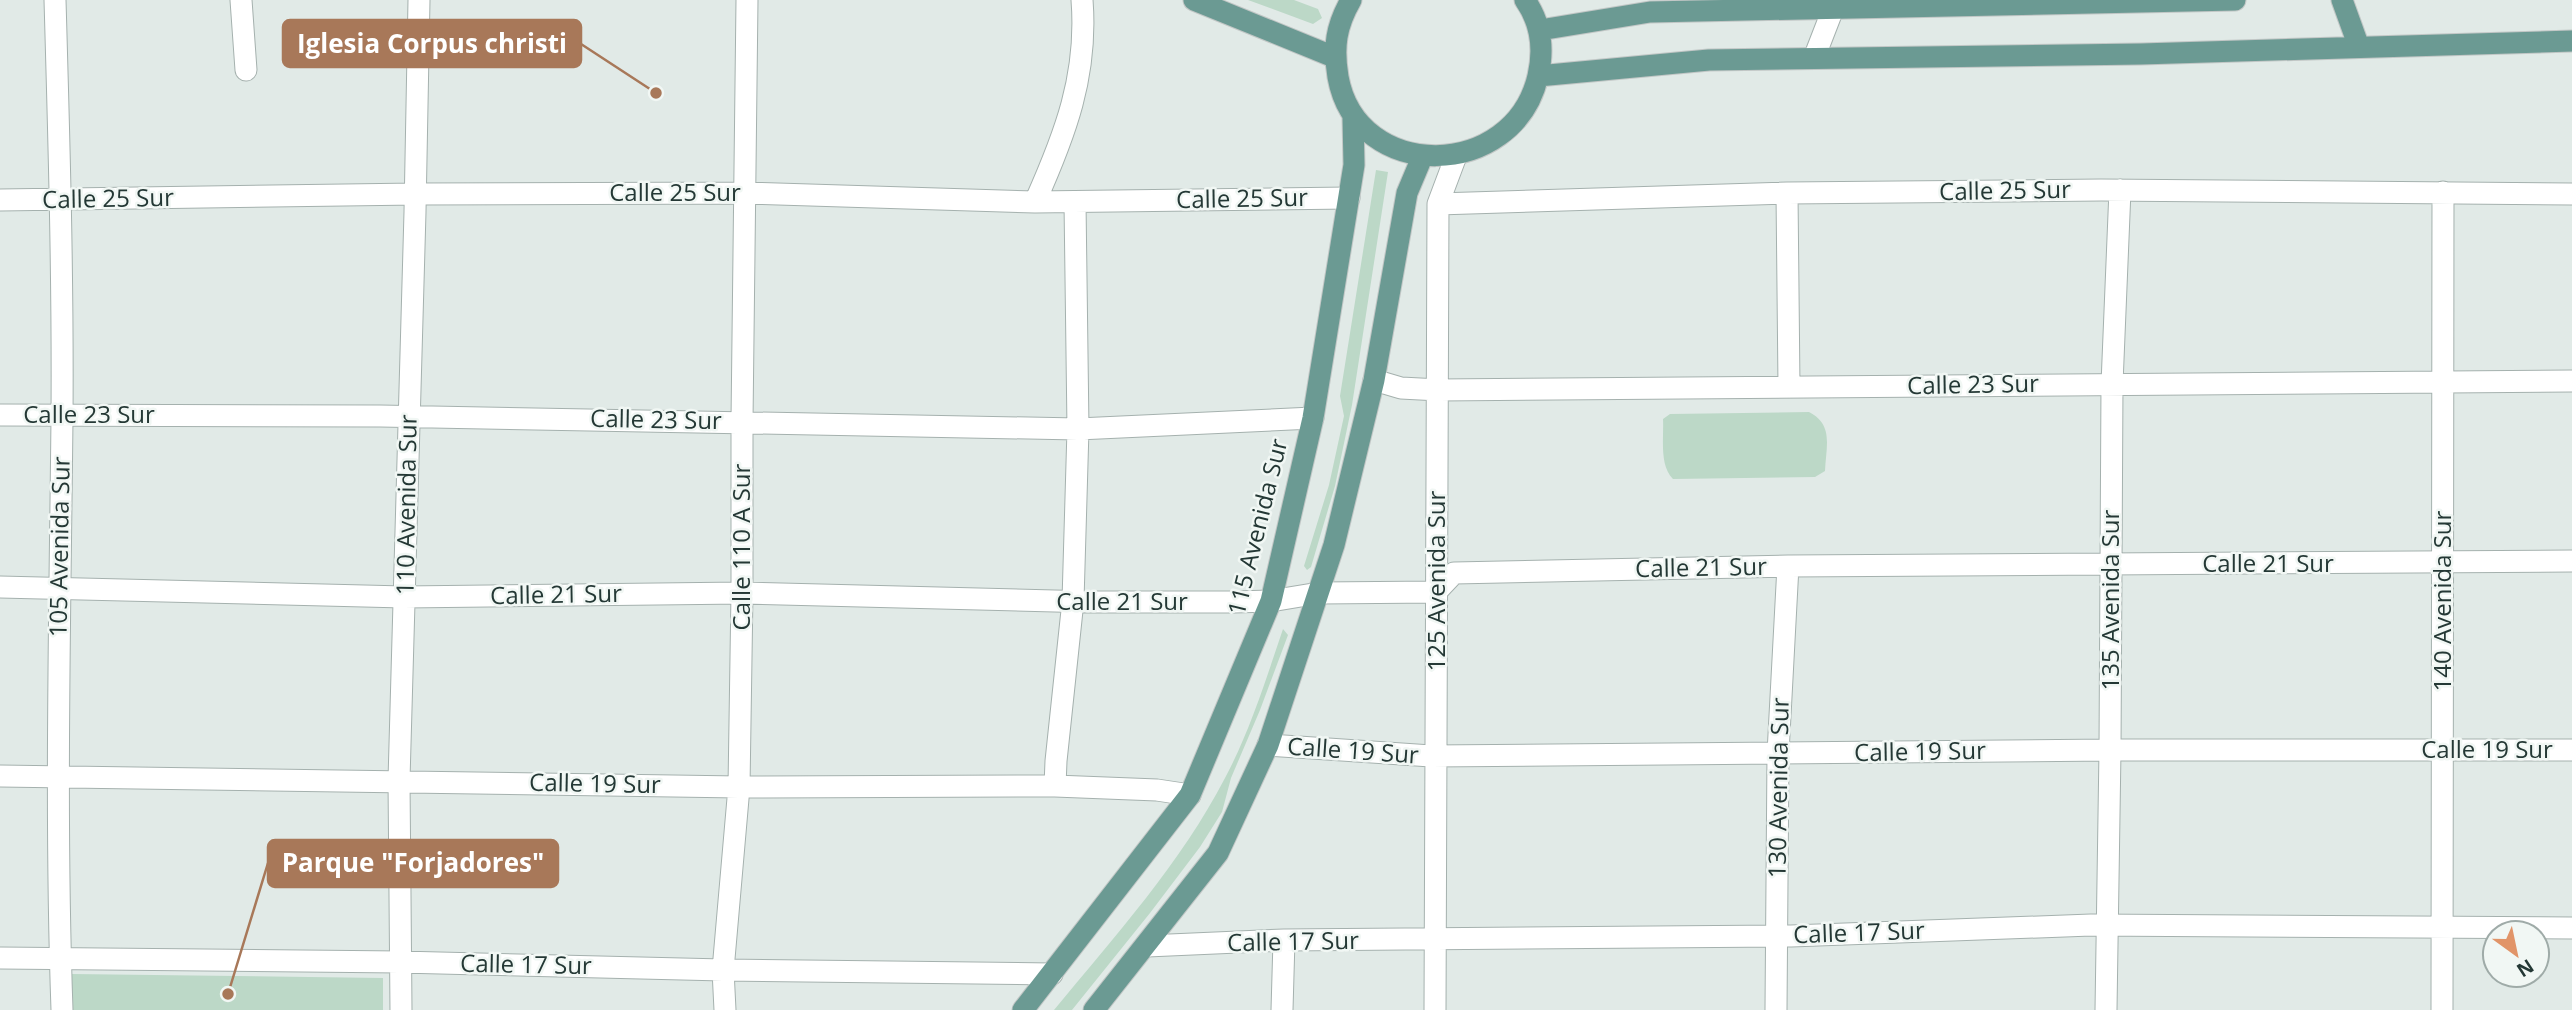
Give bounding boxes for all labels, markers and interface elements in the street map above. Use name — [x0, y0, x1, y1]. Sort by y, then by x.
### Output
callout: Iglesia Corpus christi — [283, 20, 581, 67]
text: Iglesia Corpus christi — [297, 25, 567, 61]
street label: Calle 25 Sur — [1939, 172, 2071, 207]
street label: Calle 25 Sur — [609, 175, 741, 208]
street label: Calle 25 Sur — [42, 180, 174, 215]
street label: Calle 25 Sur — [1176, 180, 1308, 215]
street label: Calle 23 Sur — [1907, 366, 2039, 401]
street label: Calle 23 Sur — [23, 397, 155, 430]
street label: Calle 23 Sur — [590, 401, 722, 436]
street label: 110 Avenida Sur — [387, 414, 424, 596]
street label: 115 Avenida Sur — [1219, 435, 1294, 618]
street label: 105 Avenida Sur — [40, 456, 77, 638]
street label: Calle 110 A Sur — [724, 463, 757, 630]
street label: 125 Avenida Sur — [1419, 490, 1452, 671]
street label: 135 Avenida Sur — [2093, 509, 2126, 690]
street label: 140 Avenida Sur — [2425, 510, 2458, 691]
street label: Calle 21 Sur — [2202, 546, 2334, 579]
street label: Calle 21 Sur — [1635, 549, 1767, 584]
street label: Calle 21 Sur — [490, 576, 622, 611]
street label: Calle 21 Sur — [1056, 584, 1188, 617]
street label: 130 Avenida Sur — [1759, 697, 1796, 879]
street label: Calle 19 Sur — [1286, 728, 1420, 771]
street label: Calle 19 Sur — [2421, 732, 2553, 765]
street label: Calle 19 Sur — [1854, 733, 1986, 768]
street label: Calle 19 Sur — [529, 765, 661, 800]
callout: Parque "Forjadores" — [268, 840, 558, 887]
text: Parque "Forjadores" — [282, 844, 544, 880]
street label: Calle 17 Sur — [1793, 913, 1925, 950]
north arrow — [2481, 919, 2551, 989]
street label: Calle 17 Sur — [1227, 923, 1359, 958]
street label: Calle 17 Sur — [460, 946, 592, 981]
text: N — [2512, 953, 2539, 983]

